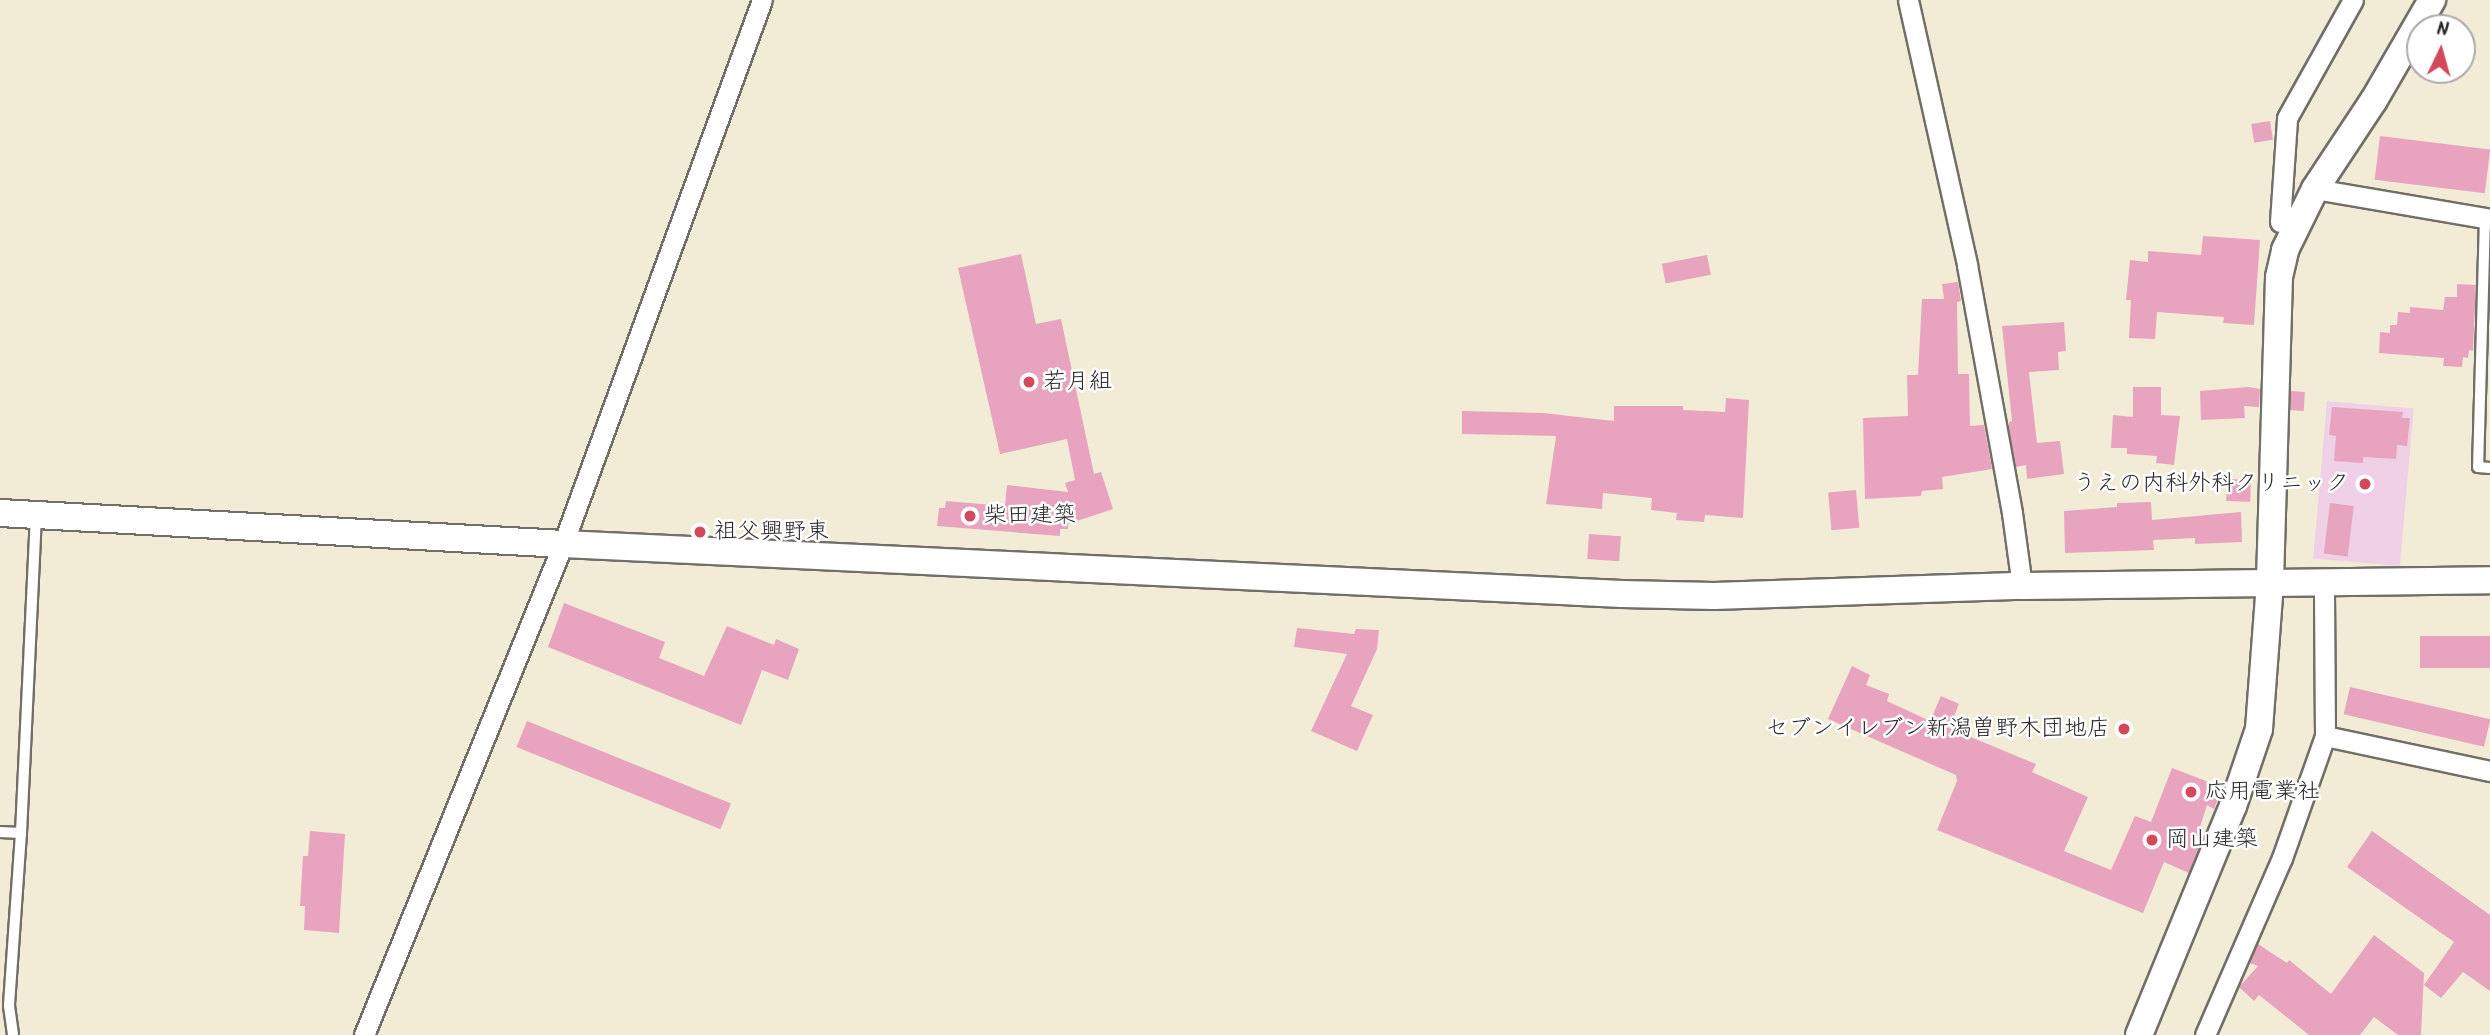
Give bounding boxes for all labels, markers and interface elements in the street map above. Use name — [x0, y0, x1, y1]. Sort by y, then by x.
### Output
north arrow — [2406, 14, 2476, 84]
text: N — [2435, 15, 2450, 46]
place label: 若月組 — [1043, 368, 1112, 396]
marker: 若月組 — [1021, 374, 1037, 390]
place label: うえの内科外科クリニック — [2073, 470, 2349, 498]
marker: うえの内科外科クリニック — [2355, 474, 2375, 494]
place label: 柴田建築 — [984, 502, 1076, 530]
marker: 柴田建築 — [962, 508, 978, 524]
place label: 祖父興野東 — [714, 518, 829, 546]
marker: 祖父興野東 — [692, 524, 708, 540]
place label: セブンイレブン新潟曽野木団地店 — [1765, 715, 2110, 743]
marker: セブンイレブン新潟曽野木団地店 — [2116, 721, 2132, 737]
place label: 応用電業社 — [2205, 778, 2320, 806]
marker: 応用電業社 — [2183, 784, 2199, 800]
place label: 岡山建築 — [2166, 826, 2258, 854]
marker: 岡山建築 — [2144, 832, 2160, 848]

